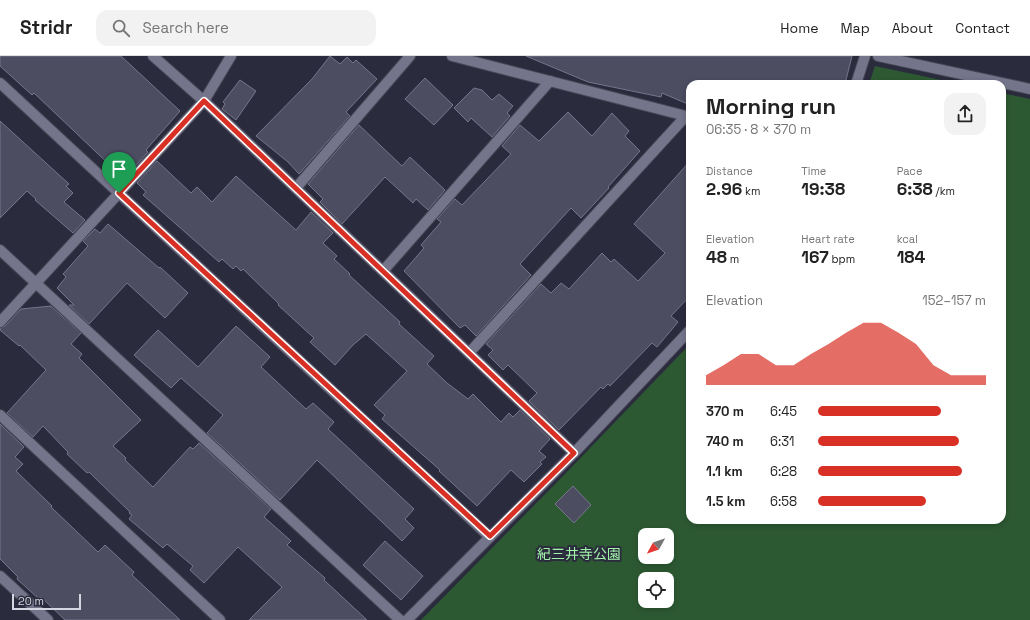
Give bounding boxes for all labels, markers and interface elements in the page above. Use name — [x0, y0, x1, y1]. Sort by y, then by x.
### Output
search box — [96, 10, 376, 46]
text: Stridr — [20, 15, 72, 40]
icon: search — [110, 17, 132, 39]
text: Search here — [142, 18, 229, 37]
text: Home — [780, 19, 818, 37]
text: Map — [840, 19, 870, 37]
text: About — [892, 19, 933, 37]
text: Contact — [955, 19, 1010, 37]
text: Morning run — [706, 92, 836, 120]
button: share — [944, 93, 986, 135]
text: 06:35 · 8 × 370 m — [706, 121, 811, 138]
pin — [102, 152, 136, 193]
icon: arrive — [108, 158, 130, 180]
text: Distance — [706, 164, 753, 178]
text: Time — [801, 164, 826, 178]
text: Pace — [897, 164, 922, 178]
text: 2.96 — [706, 178, 742, 200]
text: 19:38 — [801, 178, 845, 200]
text: 6:38 — [897, 178, 933, 200]
text: km — [742, 184, 760, 198]
text: /km — [933, 184, 955, 198]
text: Elevation — [706, 232, 754, 246]
text: Heart rate — [801, 232, 855, 246]
text: kcal — [897, 232, 918, 246]
text: 48 — [706, 246, 727, 268]
text: 167 — [801, 246, 829, 268]
text: 184 — [897, 246, 925, 268]
text: m — [727, 252, 739, 266]
text: bpm — [829, 252, 855, 266]
text: Elevation — [706, 292, 763, 309]
text: 152–157 m — [922, 292, 986, 309]
text: 370 m — [706, 403, 744, 420]
text: 6:45 — [770, 403, 797, 420]
text: 740 m — [706, 433, 744, 450]
text: 6:31 — [770, 433, 794, 450]
text: 1.1 km — [706, 463, 743, 480]
text: 6:28 — [770, 463, 797, 480]
text: 1.5 km — [706, 493, 745, 510]
text: 6:58 — [770, 493, 797, 510]
north arrow — [638, 528, 674, 564]
map controls — [638, 528, 674, 608]
park label: 紀三井寺公園 — [537, 545, 621, 563]
button: locate — [638, 572, 674, 608]
scale bar — [12, 592, 81, 611]
text: 20 m — [18, 594, 44, 608]

